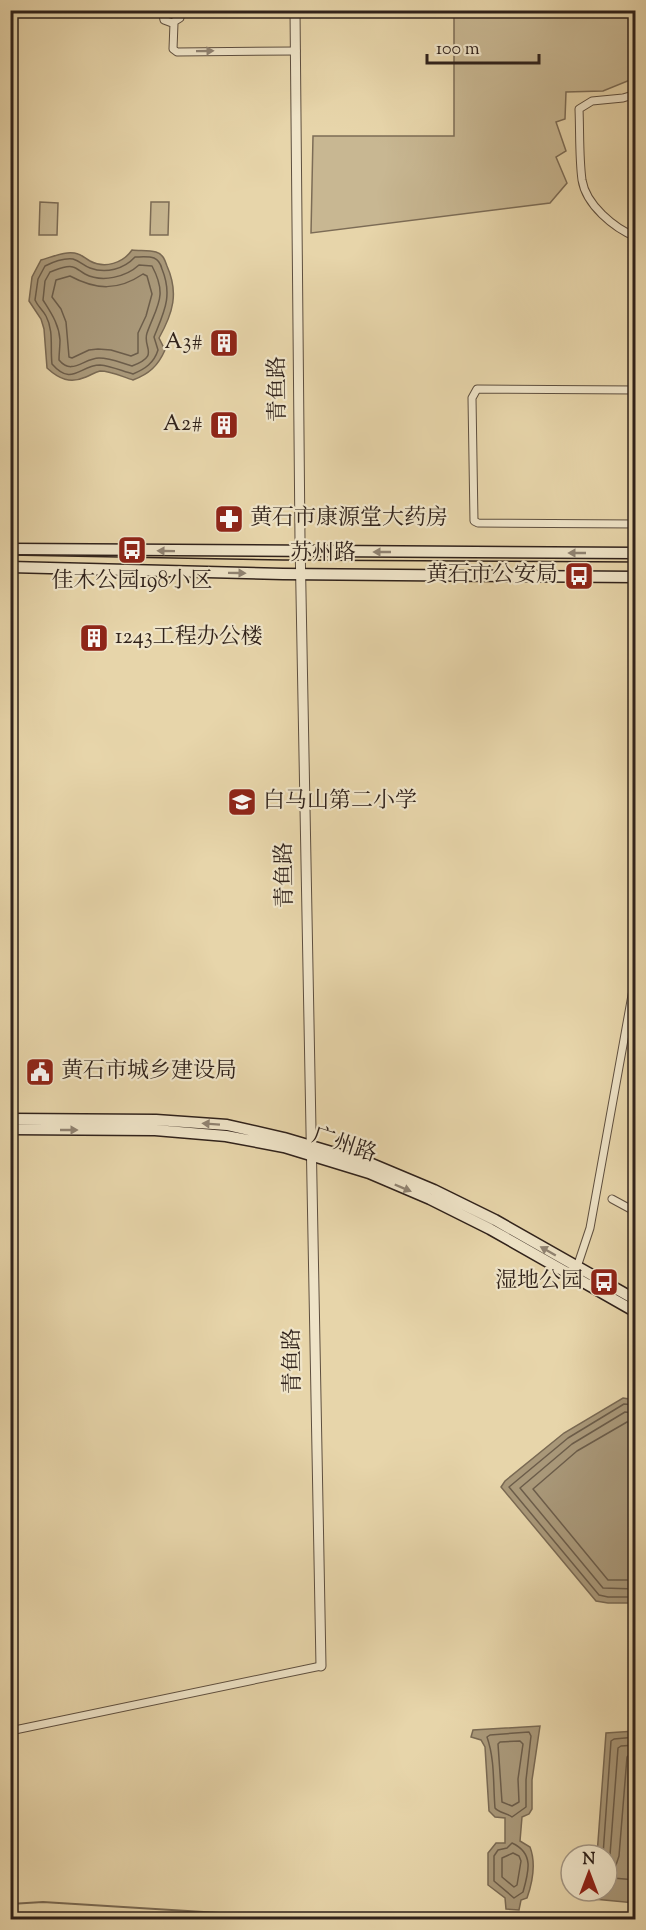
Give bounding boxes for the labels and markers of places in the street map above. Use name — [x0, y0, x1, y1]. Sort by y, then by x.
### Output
place label: A3# — [165, 327, 203, 359]
building icon: A3# — [208, 327, 240, 359]
place label: A2# — [163, 409, 203, 441]
building icon: A2# — [208, 409, 240, 441]
pharmacy icon: 黄石市康源堂大药房 — [213, 503, 245, 535]
place label: 黄石市康源堂大药房 — [250, 503, 448, 535]
bus stop icon: 佳木公园198小区 — [116, 534, 148, 566]
place label: 黄石市公安局 — [426, 560, 558, 592]
bus stop icon: 黄石市公安局 — [563, 560, 595, 592]
place label: 佳木公园198小区 — [52, 566, 212, 598]
building icon: 1243工程办公楼 — [78, 622, 110, 654]
place label: 1243工程办公楼 — [115, 622, 263, 654]
school or university icon: 白马山第二小学 — [226, 786, 258, 818]
place label: 白马山第二小学 — [263, 786, 417, 818]
public building icon: 黄石市城乡建设局 — [24, 1056, 56, 1088]
place label: 黄石市城乡建设局 — [61, 1056, 237, 1088]
place label: 湿地公园 — [495, 1266, 583, 1298]
bus stop icon: 湿地公园 — [588, 1266, 620, 1298]

